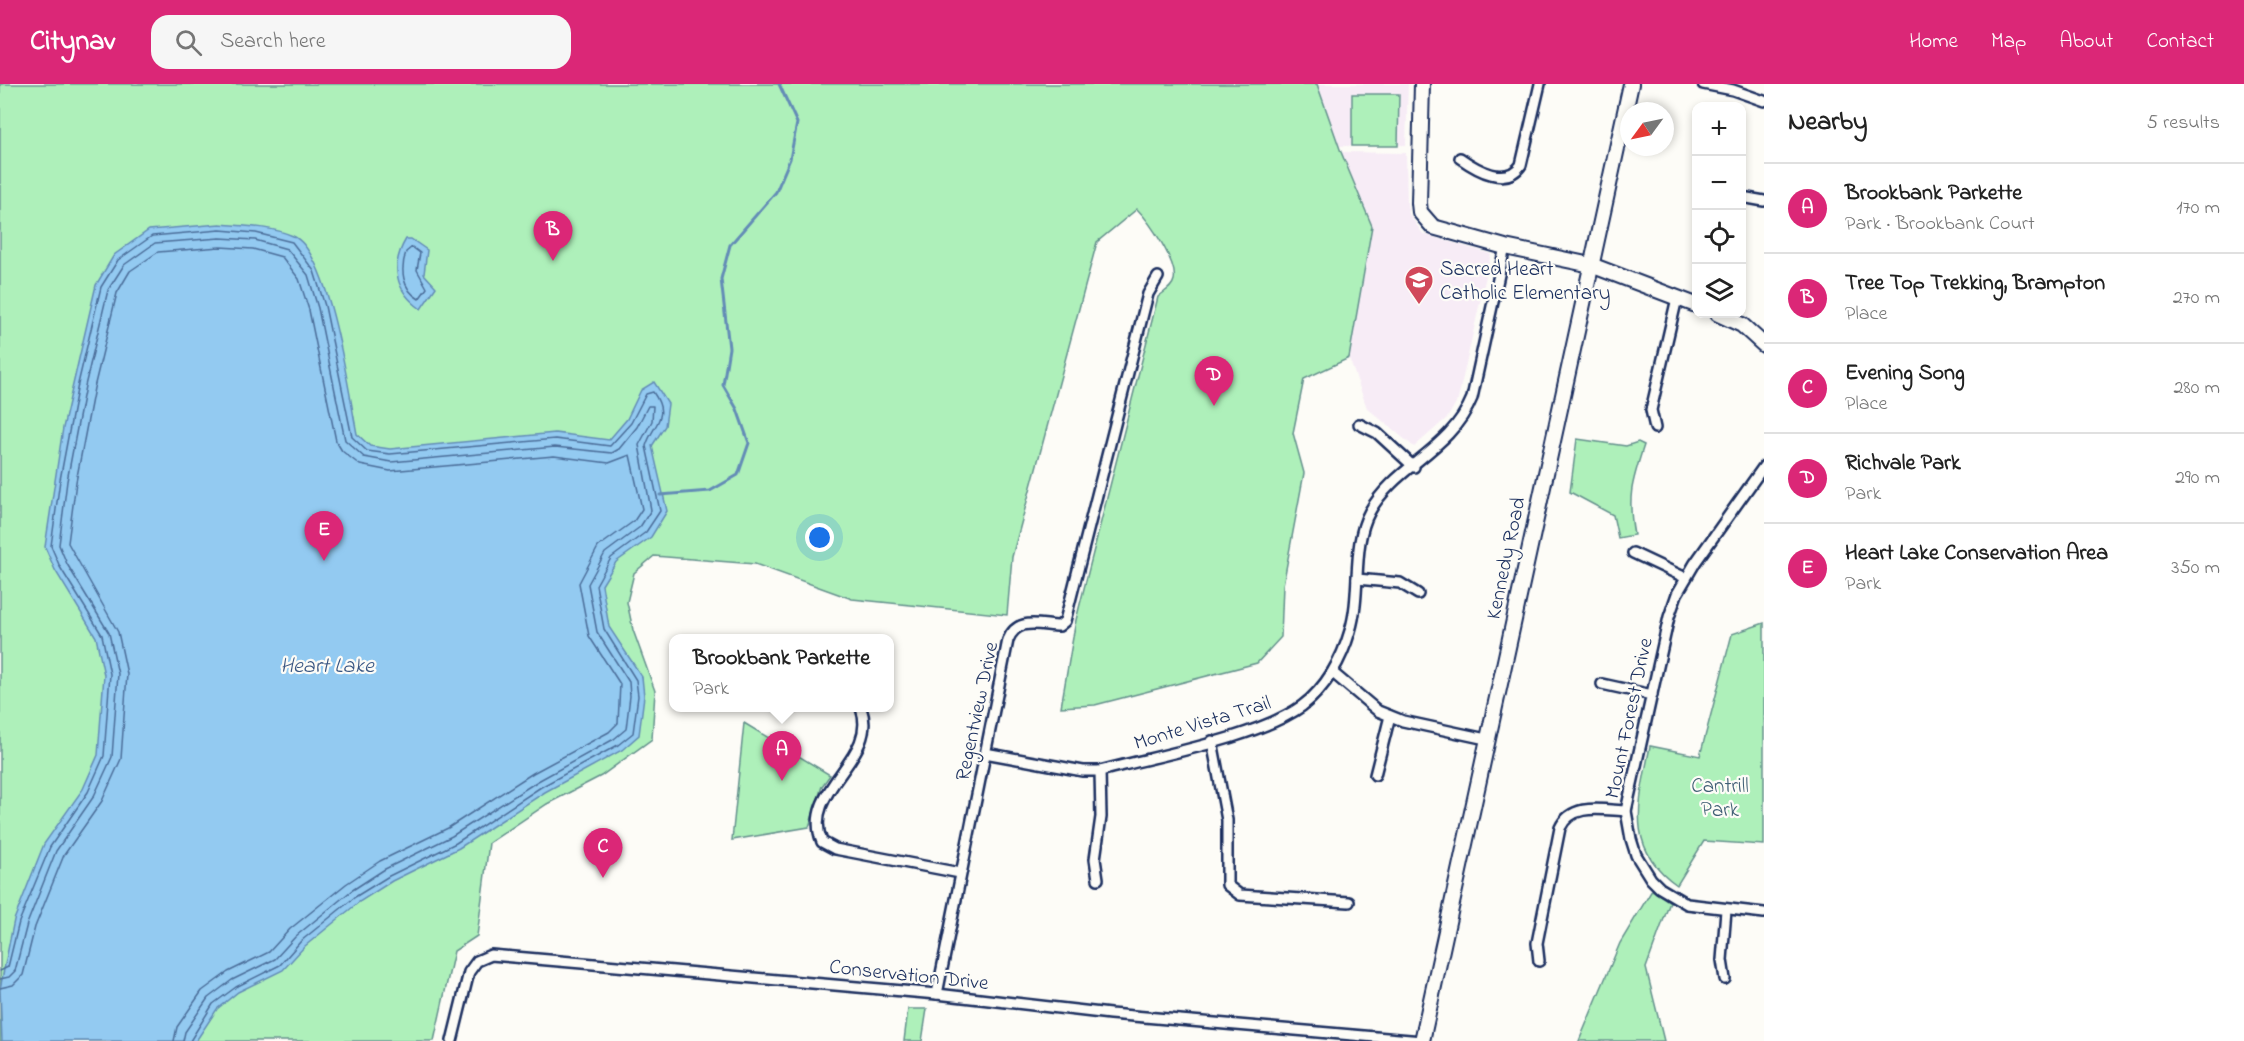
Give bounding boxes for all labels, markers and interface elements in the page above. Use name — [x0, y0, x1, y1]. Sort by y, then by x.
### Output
search box — [151, 15, 571, 69]
text: Citynav — [30, 22, 115, 63]
icon: search — [172, 26, 205, 59]
text: Search here — [220, 26, 326, 58]
text: Home — [1909, 27, 1958, 57]
text: Map — [1991, 27, 2026, 57]
text: About — [2059, 27, 2113, 57]
text: Contact — [2146, 27, 2214, 57]
north arrow — [1620, 102, 1674, 156]
map controls — [1692, 102, 1746, 318]
button: + — [1692, 102, 1746, 156]
text: Nearby — [1788, 104, 1867, 142]
text: 5 results — [2147, 109, 2220, 138]
button: − — [1692, 156, 1746, 210]
text: Brookbank Parkette — [1845, 178, 2022, 210]
text: A — [1801, 194, 1814, 223]
text: 170 m — [2176, 194, 2220, 223]
button: locate — [1692, 210, 1746, 264]
text: Park · Brookbank Court — [1845, 210, 2035, 239]
pin: B — [534, 212, 572, 261]
place label: Sacred Heart Catholic Elementary — [1440, 255, 1610, 311]
school or university icon: Sacred Heart Catholic Elementary — [1403, 264, 1435, 306]
button: layers — [1692, 264, 1746, 318]
text: Tree Top Trekking, Brampton — [1845, 268, 2105, 300]
text: B — [1801, 284, 1814, 313]
text: 270 m — [2173, 284, 2220, 313]
text: Place — [1845, 300, 1887, 329]
pin: D — [1194, 356, 1234, 406]
text: Evening Song — [1845, 358, 1965, 390]
text: C — [1802, 374, 1813, 403]
text: 280 m — [2173, 374, 2220, 403]
text: Place — [1845, 390, 1887, 419]
text: Richvale Park — [1845, 448, 1961, 480]
text: D — [1800, 464, 1815, 493]
text: 290 m — [2175, 464, 2220, 493]
text: Park — [1845, 480, 1881, 509]
street label: Kennedy Road — [1479, 494, 1537, 623]
pin: E — [304, 512, 344, 561]
your location — [805, 523, 834, 552]
text: Heart Lake Conservation Area — [1845, 538, 2108, 570]
text: E — [1801, 554, 1814, 583]
text: 350 m — [2171, 554, 2220, 583]
text: Park — [1845, 570, 1881, 599]
popup — [669, 634, 894, 712]
street label: Mount Forest Drive — [1598, 635, 1662, 802]
street label: Regentview Drive — [949, 639, 1009, 784]
text: Brookbank Parkette — [693, 643, 870, 675]
water label: Heart Lake — [280, 651, 375, 683]
text: Park — [693, 675, 729, 704]
street label: Monte Vista Trail — [1130, 689, 1275, 759]
pin: A — [762, 732, 802, 781]
park label: Cantrill Park — [1691, 772, 1749, 826]
pin: C — [584, 828, 622, 878]
street label: Conservation Drive — [828, 953, 991, 999]

